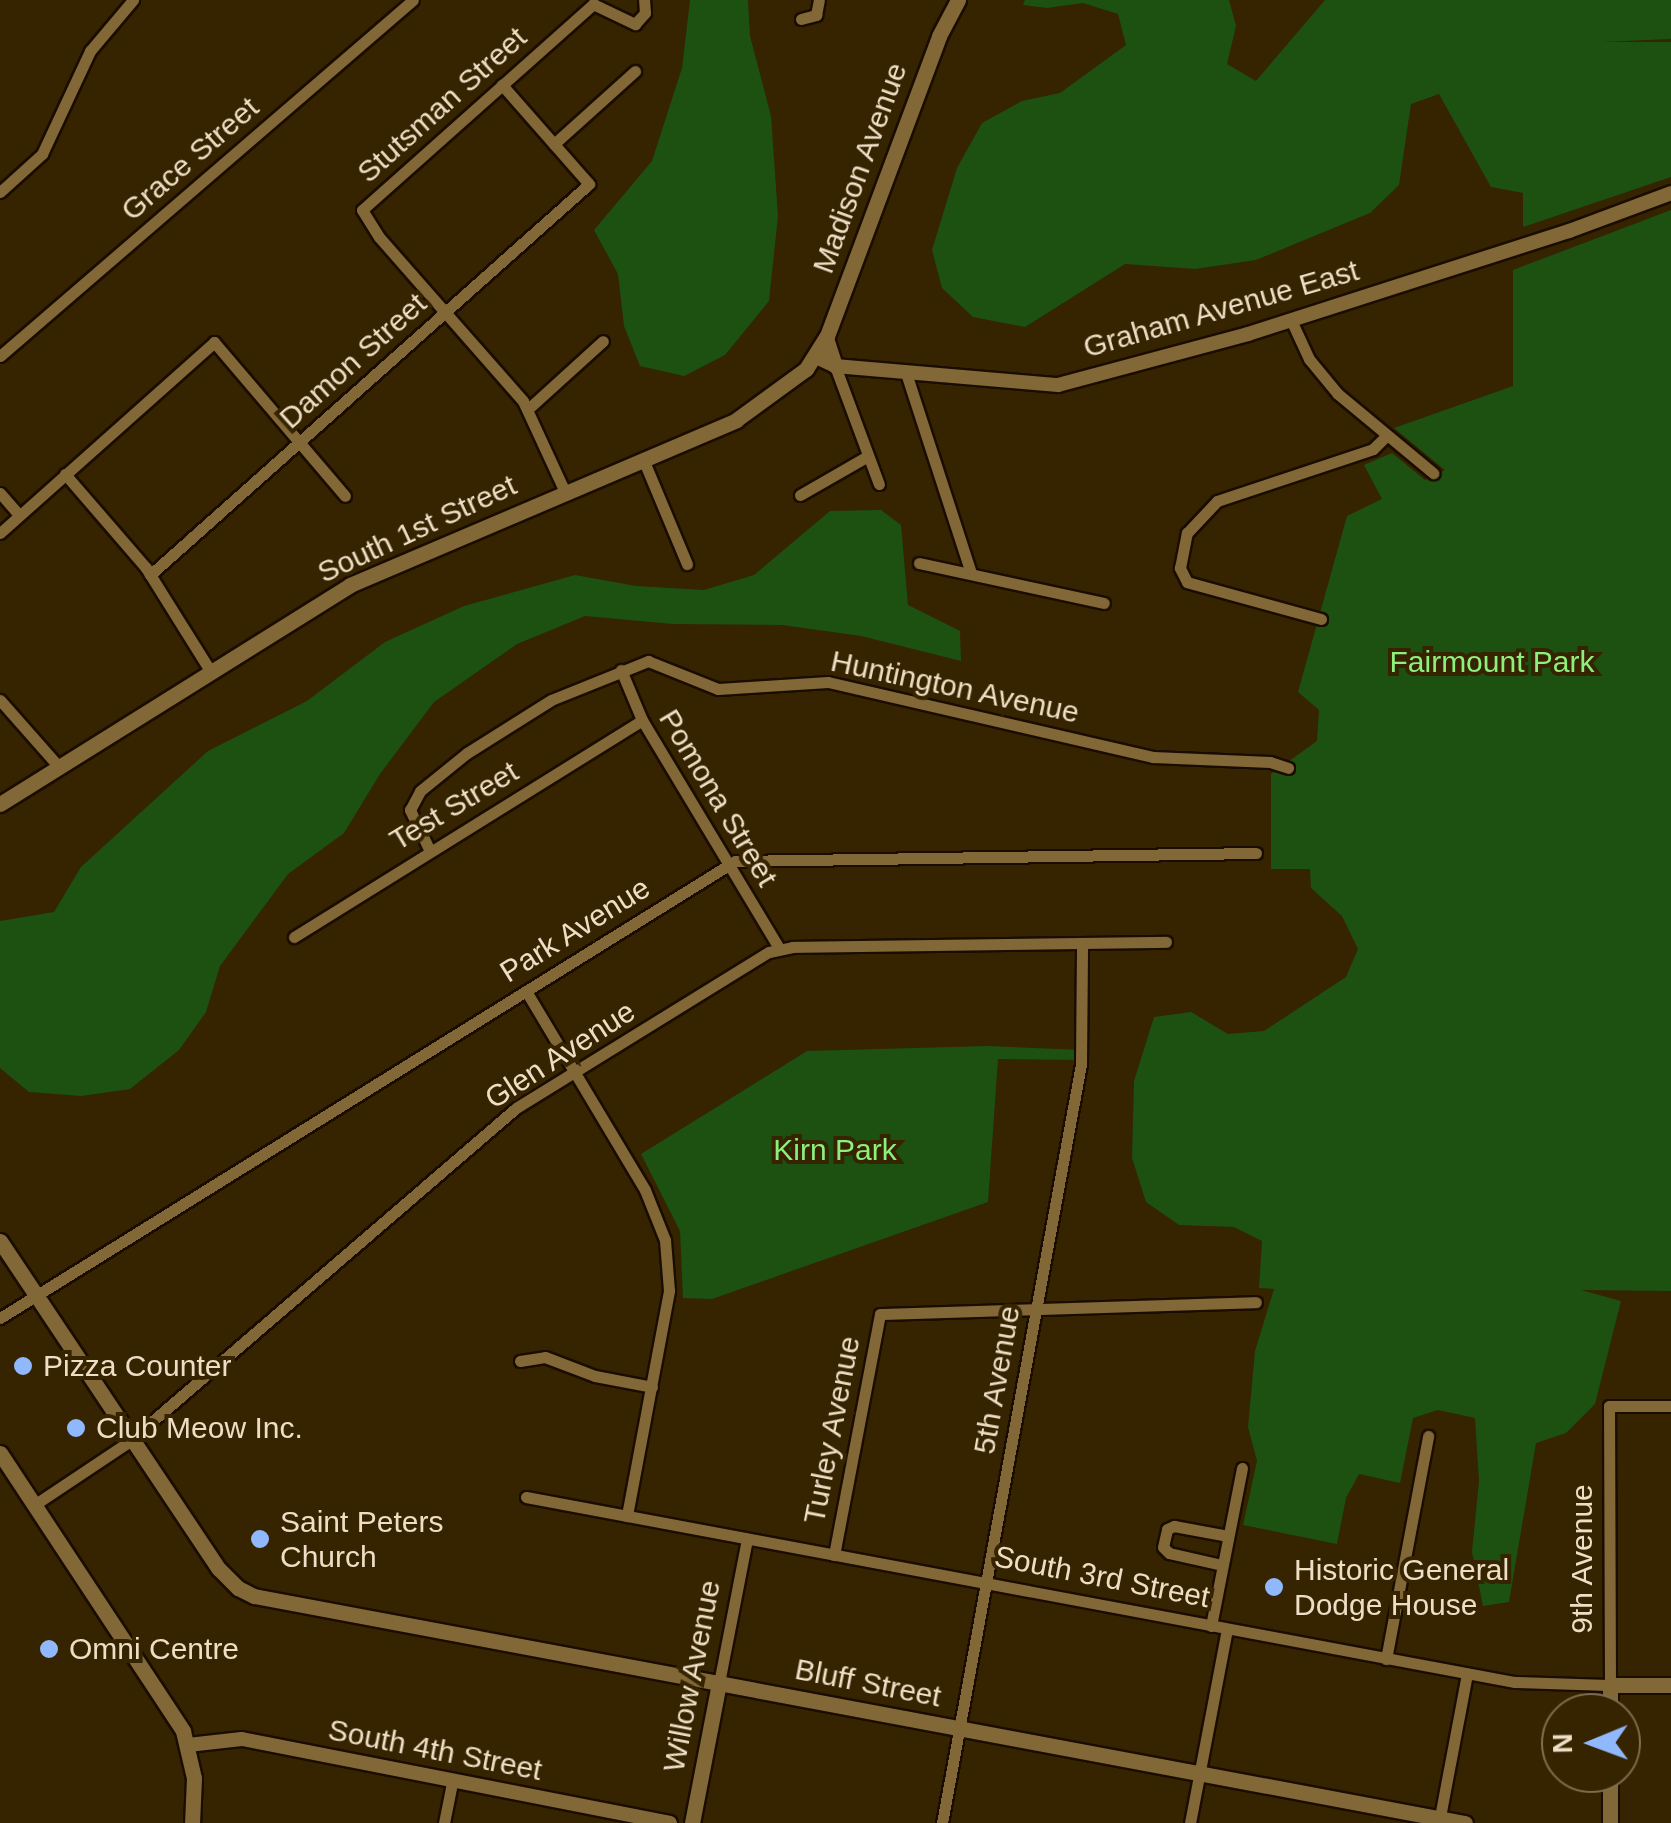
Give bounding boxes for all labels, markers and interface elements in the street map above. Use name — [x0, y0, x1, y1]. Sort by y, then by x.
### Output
street label: Stutsman Street — [350, 20, 534, 190]
street label: Madison Avenue — [805, 57, 915, 279]
street label: Grace Street — [114, 90, 266, 228]
street label: Graham Avenue East — [1078, 252, 1364, 366]
street label: Damon Street — [272, 286, 434, 436]
street label: South 1st Street — [312, 467, 522, 591]
street label: Huntington Avenue — [827, 643, 1083, 731]
park label: Fairmount Park — [1389, 644, 1595, 680]
street label: Pomona Street — [651, 703, 785, 893]
street label: Test Street — [383, 754, 525, 858]
street label: Park Avenue — [493, 869, 657, 991]
street label: Glen Avenue — [478, 993, 642, 1117]
park label: Kirn Park — [773, 1132, 897, 1168]
street label: 5th Avenue — [966, 1302, 1028, 1458]
street label: Turley Avenue — [796, 1332, 868, 1528]
place label: Pizza Counter — [43, 1348, 231, 1384]
marker: Pizza Counter — [12, 1355, 34, 1377]
place label: Club Meow Inc. — [96, 1410, 303, 1446]
marker: Club Meow Inc. — [65, 1417, 87, 1439]
street label: 9th Avenue — [1564, 1483, 1600, 1635]
place label: Saint Peters Church — [280, 1504, 443, 1574]
marker: Saint Peters Church — [249, 1528, 271, 1550]
street label: South 3rd Street — [991, 1538, 1213, 1616]
place label: Historic General Dodge House — [1294, 1552, 1509, 1622]
street label: Willow Avenue — [656, 1576, 728, 1776]
marker: Historic General Dodge House — [1263, 1576, 1285, 1598]
place label: Omni Centre — [69, 1631, 239, 1667]
marker: Omni Centre — [38, 1638, 60, 1660]
street label: Bluff Street — [792, 1651, 944, 1715]
north arrow — [1541, 1693, 1641, 1793]
street label: South 4th Street — [325, 1712, 545, 1788]
text: N — [1547, 1733, 1578, 1754]

